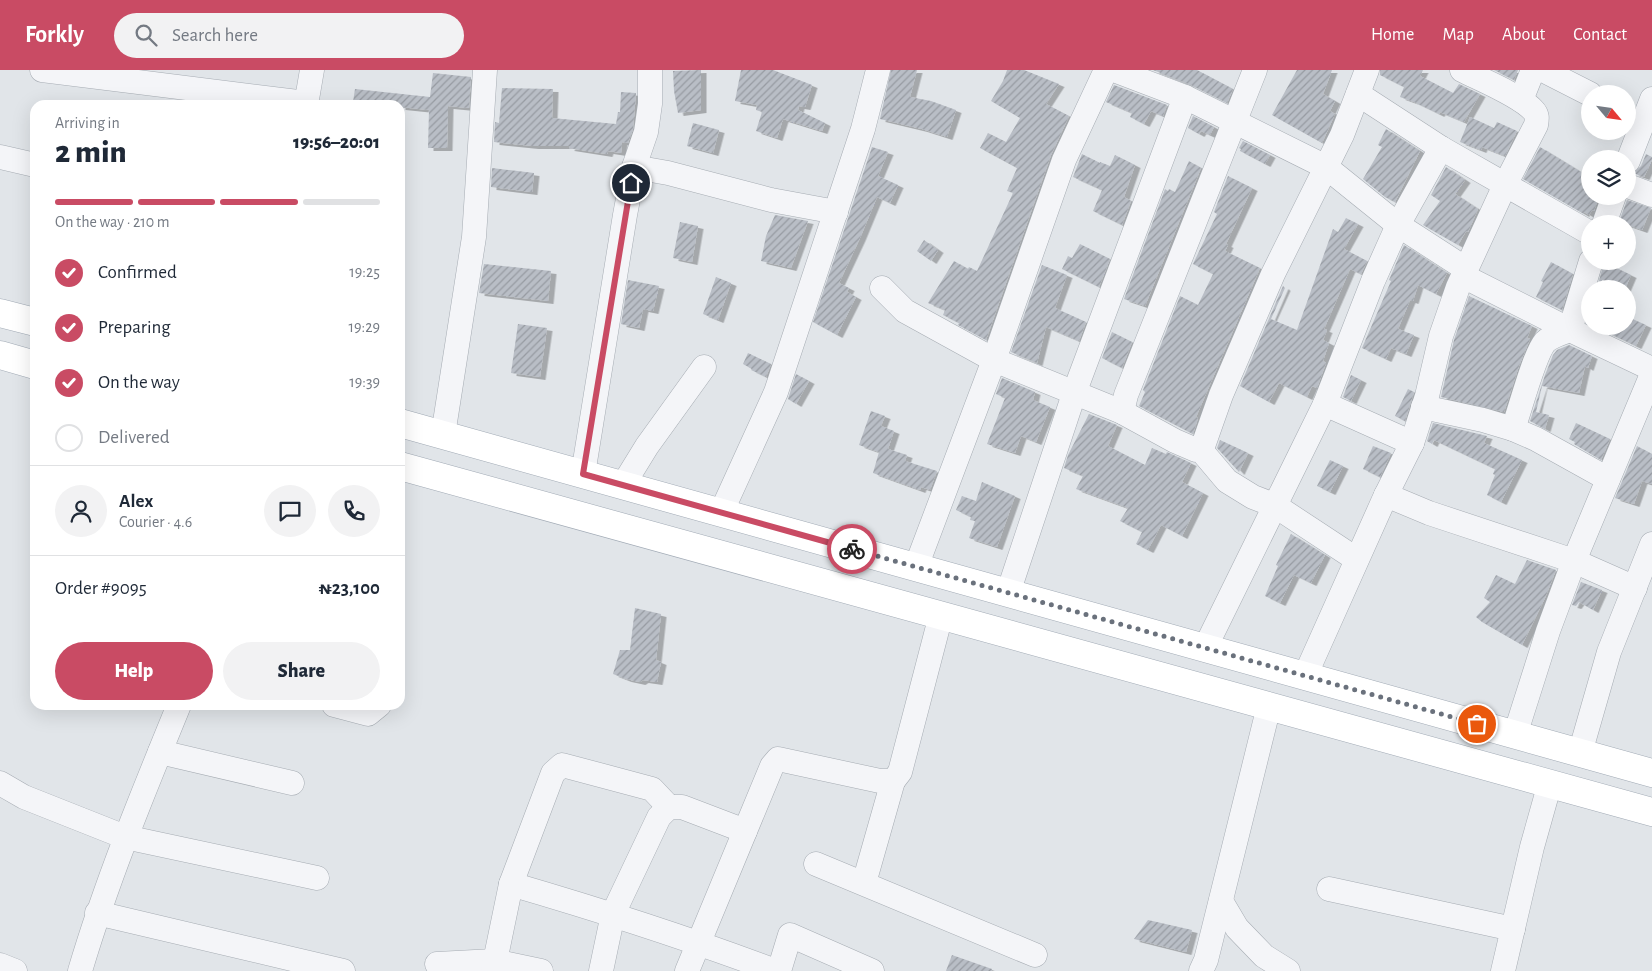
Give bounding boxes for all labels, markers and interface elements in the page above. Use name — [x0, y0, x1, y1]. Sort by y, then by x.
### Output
search box — [114, 13, 464, 58]
icon: search — [132, 21, 160, 49]
text: Forkly — [25, 23, 84, 47]
text: Search here — [172, 26, 258, 45]
text: Home — [1371, 26, 1414, 44]
text: Map — [1442, 26, 1474, 44]
text: About — [1502, 26, 1545, 44]
text: Contact — [1573, 26, 1627, 44]
north arrow — [1581, 85, 1636, 140]
map controls — [1581, 85, 1636, 335]
text: Arriving in — [55, 115, 120, 131]
text: 19:56–20:01 — [293, 133, 380, 152]
text: 2 min — [55, 136, 127, 168]
button: layers — [1581, 150, 1636, 205]
pin — [610, 162, 652, 204]
icon: home — [617, 169, 645, 197]
text: On the way · 210 m — [55, 214, 170, 230]
button: + — [1581, 215, 1636, 270]
icon: check — [55, 259, 83, 287]
text: Confirmed — [98, 263, 177, 282]
text: 19:25 — [349, 264, 380, 280]
button: − — [1581, 280, 1636, 335]
icon: check — [55, 314, 83, 342]
text: Preparing — [98, 318, 171, 337]
text: 19:29 — [349, 319, 380, 335]
icon: check — [55, 369, 83, 397]
text: On the way — [98, 373, 180, 392]
text: 19:39 — [349, 374, 380, 390]
text: Delivered — [98, 428, 170, 447]
button: person — [55, 485, 107, 537]
button: chat — [264, 485, 316, 537]
button: phone — [328, 485, 380, 537]
text: Alex — [119, 492, 153, 511]
text: Courier · 4.6 — [119, 514, 192, 530]
courier — [827, 524, 877, 574]
icon: bike — [838, 535, 866, 563]
text: Order #9095 — [55, 579, 147, 598]
text: ₦23,100 — [318, 579, 380, 598]
button: Help — [55, 642, 213, 700]
button: Share — [223, 642, 380, 700]
pin — [1456, 703, 1498, 745]
icon: bag — [1463, 710, 1491, 738]

